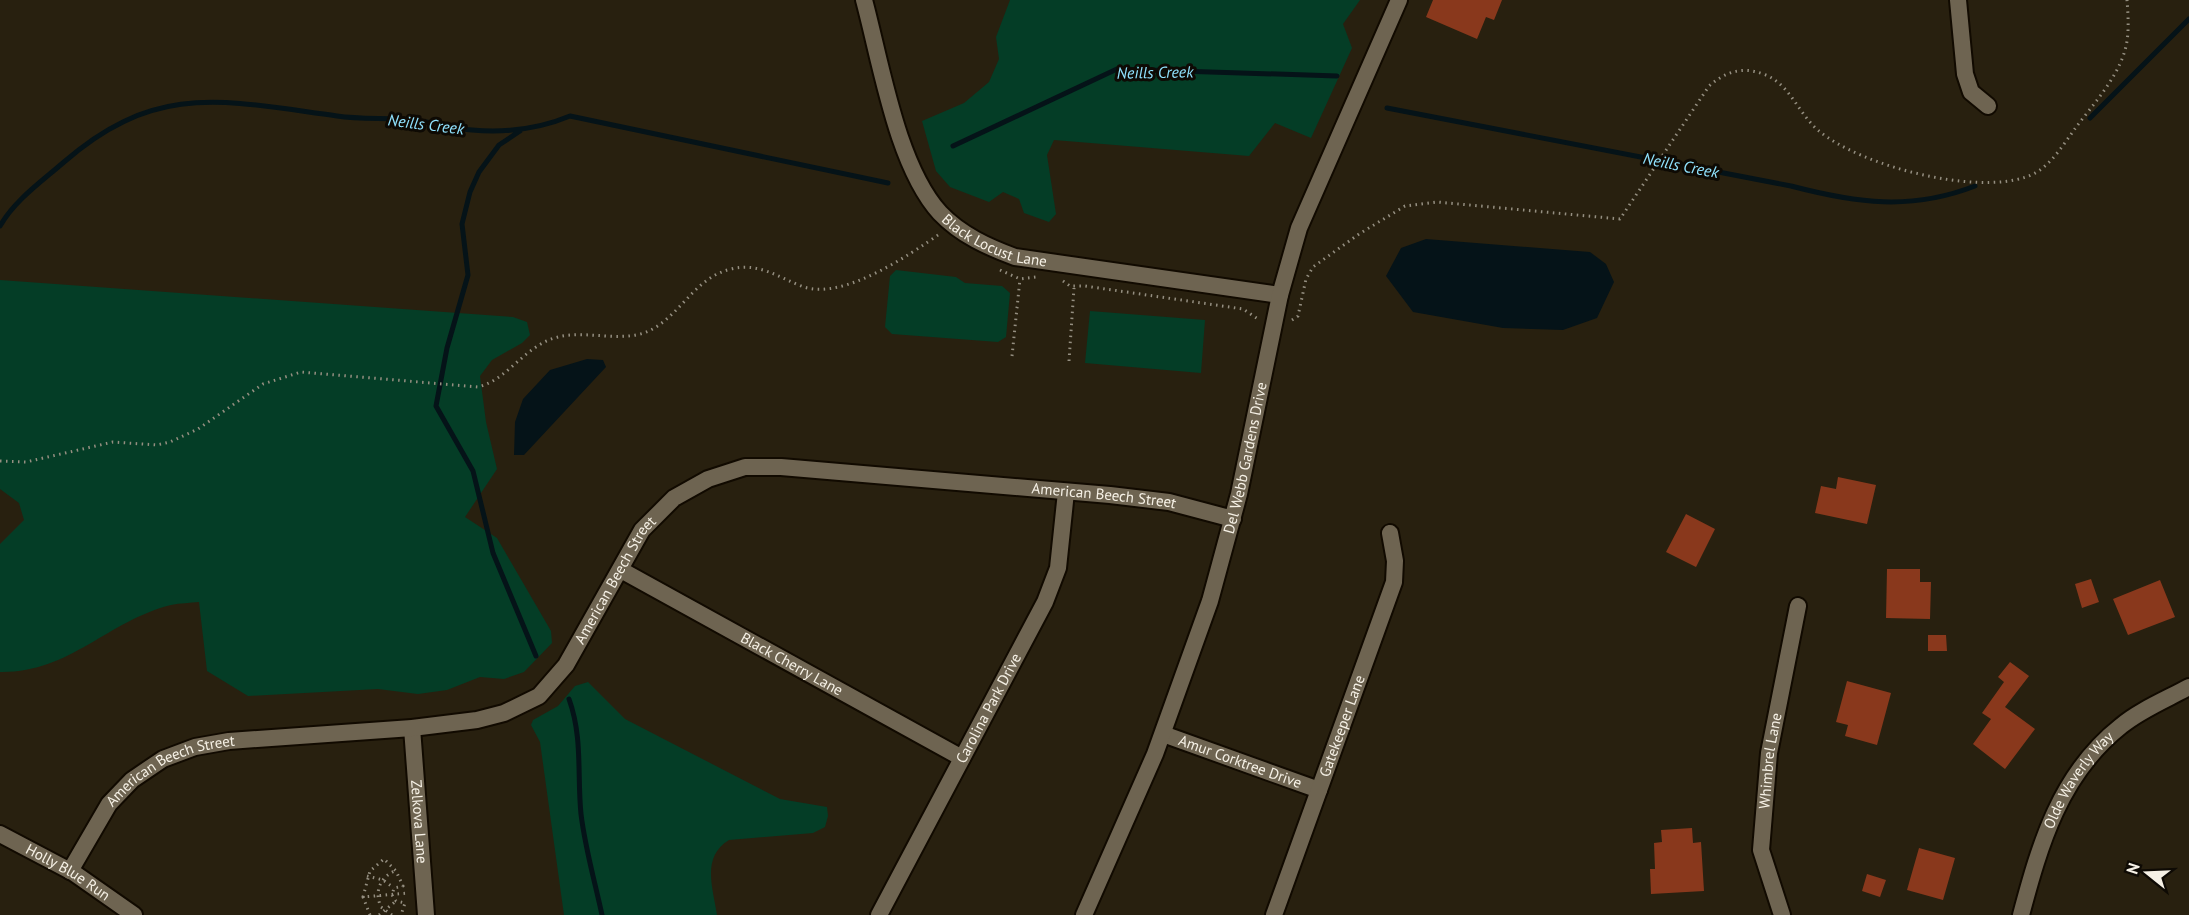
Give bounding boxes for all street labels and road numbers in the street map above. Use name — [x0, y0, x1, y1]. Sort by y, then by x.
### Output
street label: Black Locust Lane — [938, 210, 1048, 270]
street label: Del Webb Gardens Drive — [1219, 380, 1271, 536]
street label: American Beech Street — [1031, 478, 1179, 513]
street label: American Beech Street — [570, 512, 660, 647]
street label: Black Cherry Lane — [737, 628, 847, 700]
street label: Carolina Park Drive — [951, 650, 1025, 766]
street label: Gatekeeper Lane — [1315, 672, 1369, 779]
street label: Whimbrel Lane — [1754, 711, 1786, 810]
street label: Olde Waverly Way — [2039, 727, 2117, 832]
street label: Amur Corktree Drive — [1176, 730, 1305, 792]
street label: American Beech Street — [102, 731, 235, 810]
street label: Zelkova Lane — [407, 779, 432, 864]
street label: Holly Blue Run — [23, 839, 114, 904]

